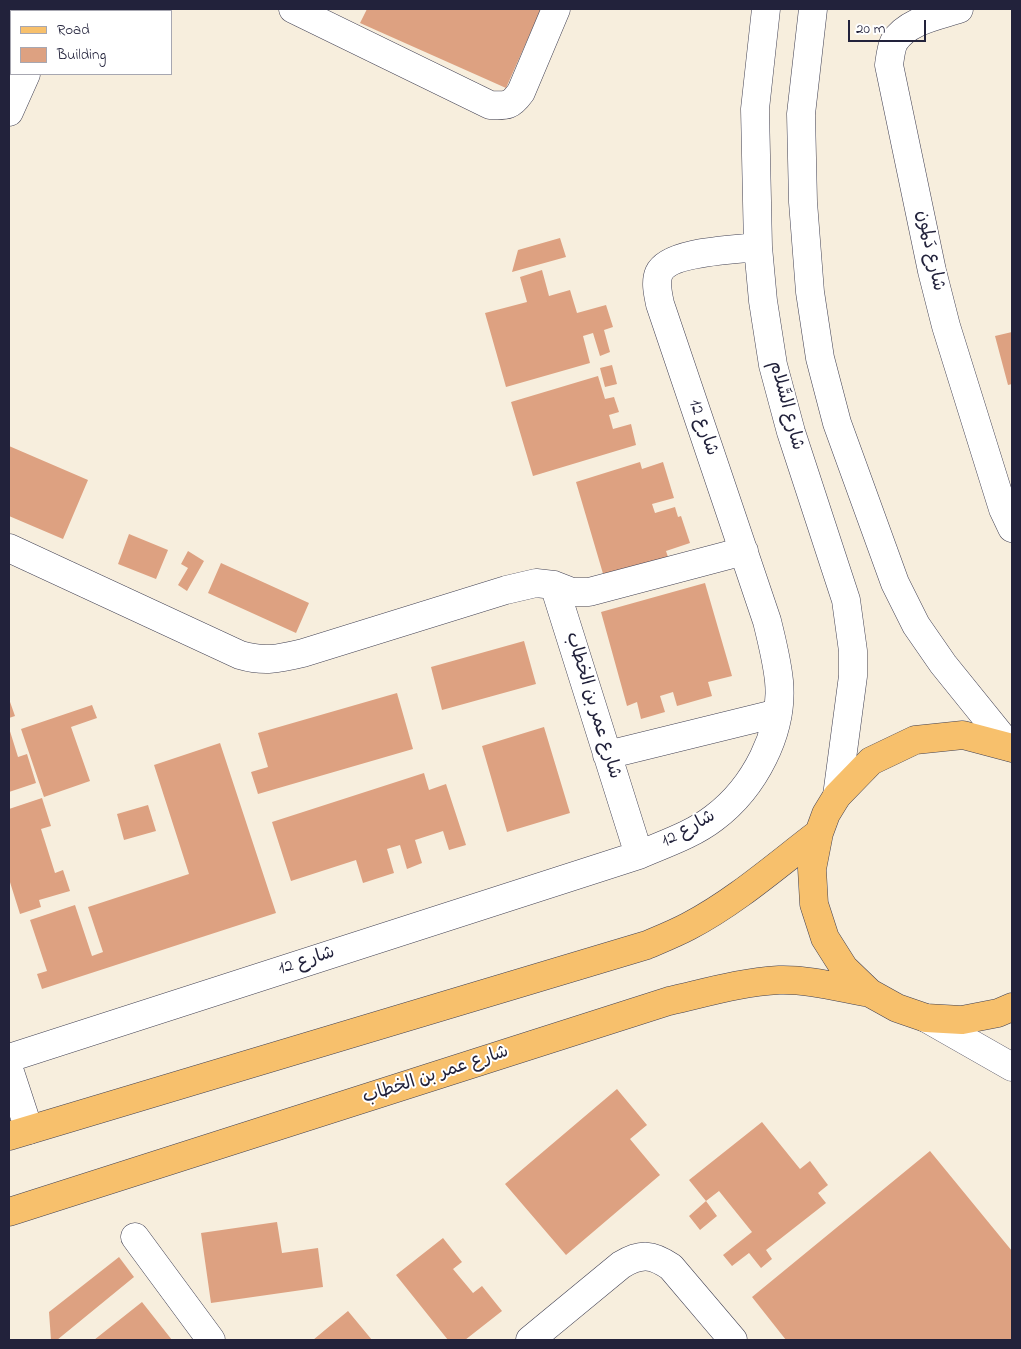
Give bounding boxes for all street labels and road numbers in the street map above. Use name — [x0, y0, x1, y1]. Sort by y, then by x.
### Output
street label: شارع دَلمون — [910, 209, 948, 293]
street label: شارع السَّلام — [763, 359, 807, 453]
street label: شارع 12 — [682, 397, 722, 459]
street label: شارع عمر بن الخطاب — [559, 630, 625, 782]
street label: شارع 12 — [658, 806, 720, 854]
street label: شارع 12 — [276, 943, 338, 981]
street label: شارع عمر بن الخطاب — [360, 1042, 512, 1110]

